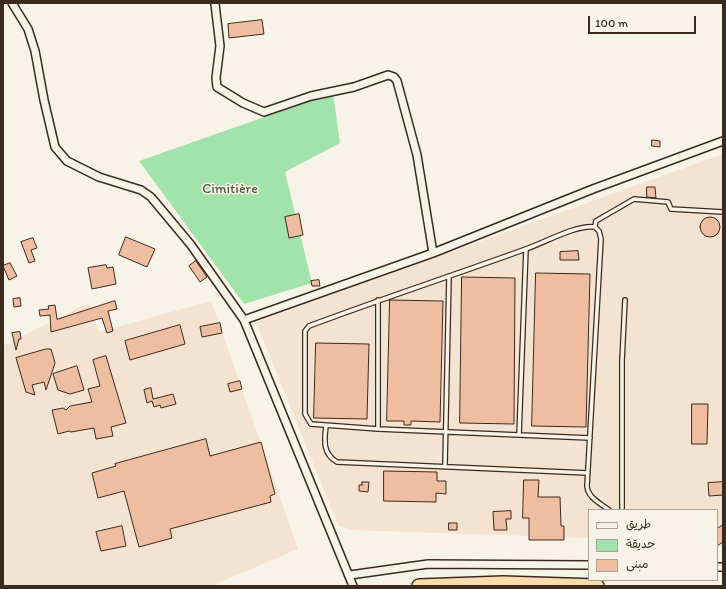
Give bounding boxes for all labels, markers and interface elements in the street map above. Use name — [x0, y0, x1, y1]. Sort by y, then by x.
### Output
scale bar — [590, 8, 698, 34]
text: 100 m — [595, 16, 628, 30]
park label: Cimitière — [202, 181, 258, 197]
legend — [588, 509, 718, 581]
text: طريق — [626, 517, 651, 531]
text: حديقة — [626, 537, 655, 551]
text: مبنى — [626, 557, 649, 571]

